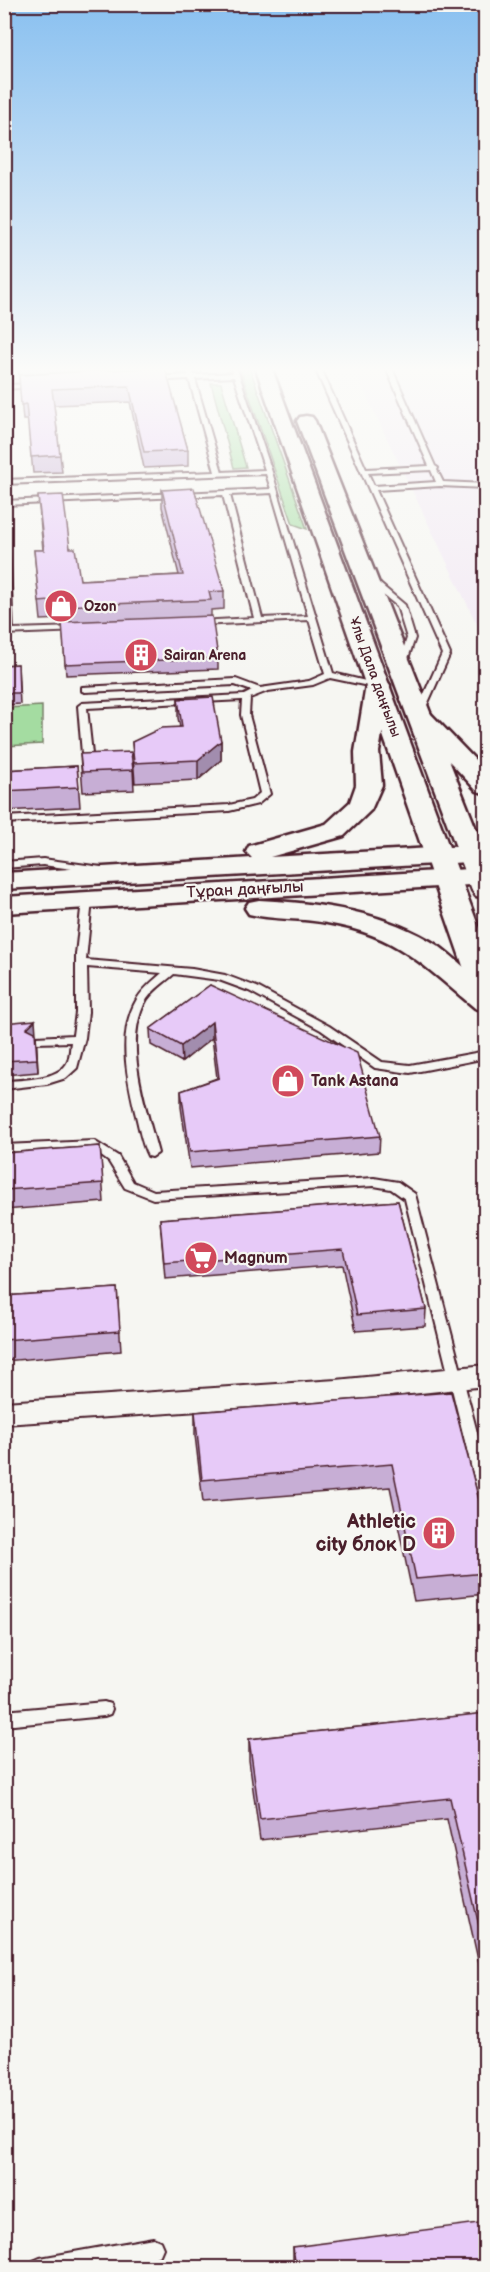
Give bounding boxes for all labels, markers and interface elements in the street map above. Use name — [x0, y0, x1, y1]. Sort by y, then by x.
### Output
shop icon: Ozon — [43, 588, 79, 624]
place label: Ozon — [84, 598, 117, 615]
street label: Ұлы Дала даңғылы — [345, 615, 405, 739]
building icon: Sairan Arena — [123, 637, 159, 673]
place label: Sairan Arena — [164, 647, 246, 664]
street label: Тұран даңғылы — [186, 877, 304, 903]
shop icon: Tank Astana — [270, 1063, 306, 1099]
place label: Tank Astana — [311, 1072, 399, 1091]
supermarket icon: Magnum — [183, 1240, 219, 1276]
place label: Magnum — [224, 1249, 288, 1268]
place label: Athletic city блок D — [316, 1510, 416, 1557]
building icon: Athletic city блок D — [421, 1515, 457, 1551]

